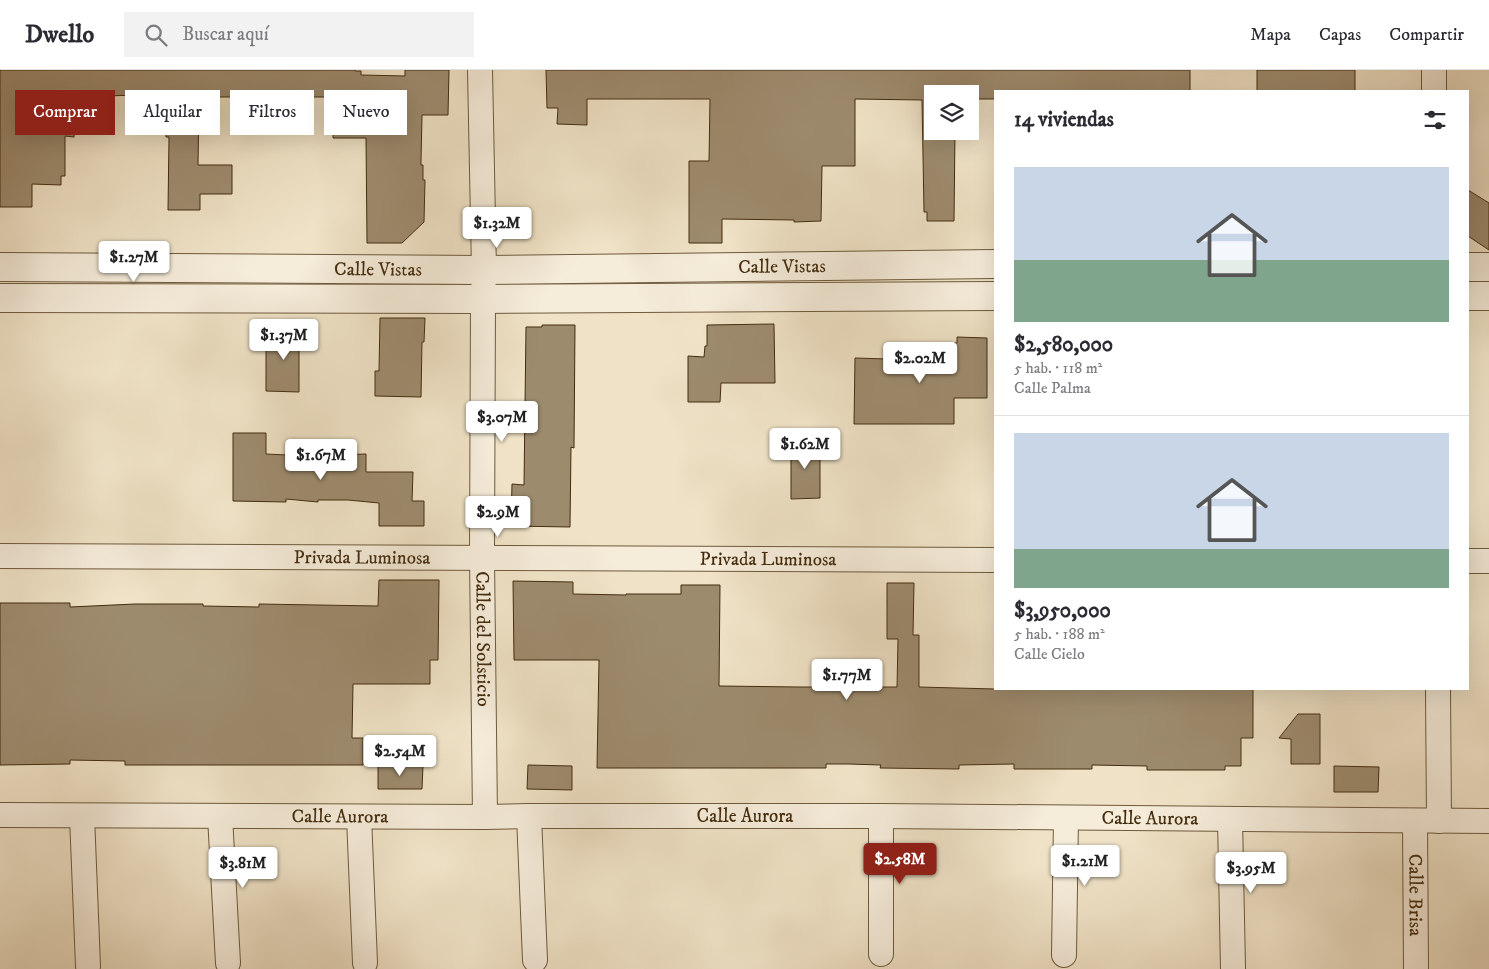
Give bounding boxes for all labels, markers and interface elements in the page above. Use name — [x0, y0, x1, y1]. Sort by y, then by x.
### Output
search box — [124, 12, 474, 57]
text: Dwello — [25, 20, 94, 50]
icon: search — [142, 21, 170, 49]
text: Buscar aquí — [182, 23, 269, 46]
text: Mapa — [1250, 24, 1291, 46]
text: Capas — [1319, 24, 1361, 46]
text: Compartir — [1389, 24, 1464, 46]
map controls — [924, 85, 979, 140]
button: layers — [924, 85, 979, 140]
chip: Comprar — [15, 90, 115, 135]
chip: Alquilar — [125, 90, 220, 135]
chip: Filtros — [230, 90, 314, 135]
chip: Nuevo — [324, 90, 407, 135]
icon: filters — [1421, 106, 1449, 134]
text: 14 viviendas — [1014, 107, 1114, 133]
icon: home — [1187, 200, 1277, 290]
pin: $1.32M — [456, 206, 538, 249]
text: $1.32M — [474, 213, 520, 233]
pin: $1.27M — [93, 240, 175, 283]
text: $1.27M — [110, 247, 158, 267]
street label: Calle Vistas — [738, 254, 826, 279]
street label: Calle Vistas — [334, 258, 422, 281]
pin: $1.37M — [243, 318, 325, 361]
text: $1.37M — [260, 325, 308, 345]
text: $2,580,000 — [1014, 332, 1113, 358]
pin: $2.02M — [879, 342, 961, 384]
text: $2.02M — [894, 348, 946, 368]
text: 5 hab. · 118 m² — [1014, 358, 1102, 378]
text: Calle Palma — [1014, 378, 1091, 398]
pin: $3.07M — [461, 400, 543, 443]
text: $3.07M — [477, 407, 527, 427]
pin: $1.62M — [764, 428, 846, 470]
text: $1.62M — [780, 434, 830, 454]
pin: $1.67M — [280, 438, 362, 481]
text: $1.67M — [296, 445, 346, 465]
icon: home — [1187, 465, 1277, 555]
pin: $2.9M — [463, 496, 533, 538]
text: $2.9M — [476, 502, 520, 522]
street label: Privada Luminosa — [294, 546, 430, 569]
street label: Privada Luminosa — [700, 547, 836, 571]
street label: Calle del Solsticio — [471, 571, 495, 707]
text: $3,950,000 — [1014, 598, 1111, 624]
text: 5 hab. · 188 m² — [1014, 624, 1105, 644]
text: Calle Cielo — [1014, 644, 1085, 664]
pin: $1.77M — [806, 658, 888, 701]
text: $1.77M — [823, 665, 871, 685]
pin: $2.54M — [359, 734, 441, 777]
text: $2.54M — [374, 741, 426, 761]
street label: Calle Aurora — [292, 805, 388, 828]
street label: Calle Aurora — [697, 805, 793, 828]
street label: Calle Aurora — [1101, 806, 1198, 830]
pin: $2.58M — [859, 842, 941, 885]
pin: $1.21M — [1044, 844, 1126, 887]
pin: $3.81M — [202, 846, 284, 889]
text: $2.58M — [875, 849, 925, 869]
text: $1.21M — [1062, 851, 1108, 871]
pin: $3.95M — [1210, 852, 1292, 894]
text: $3.81M — [220, 853, 267, 873]
street label: Calle Brisa — [1404, 854, 1427, 936]
text: $3.95M — [1226, 858, 1276, 878]

